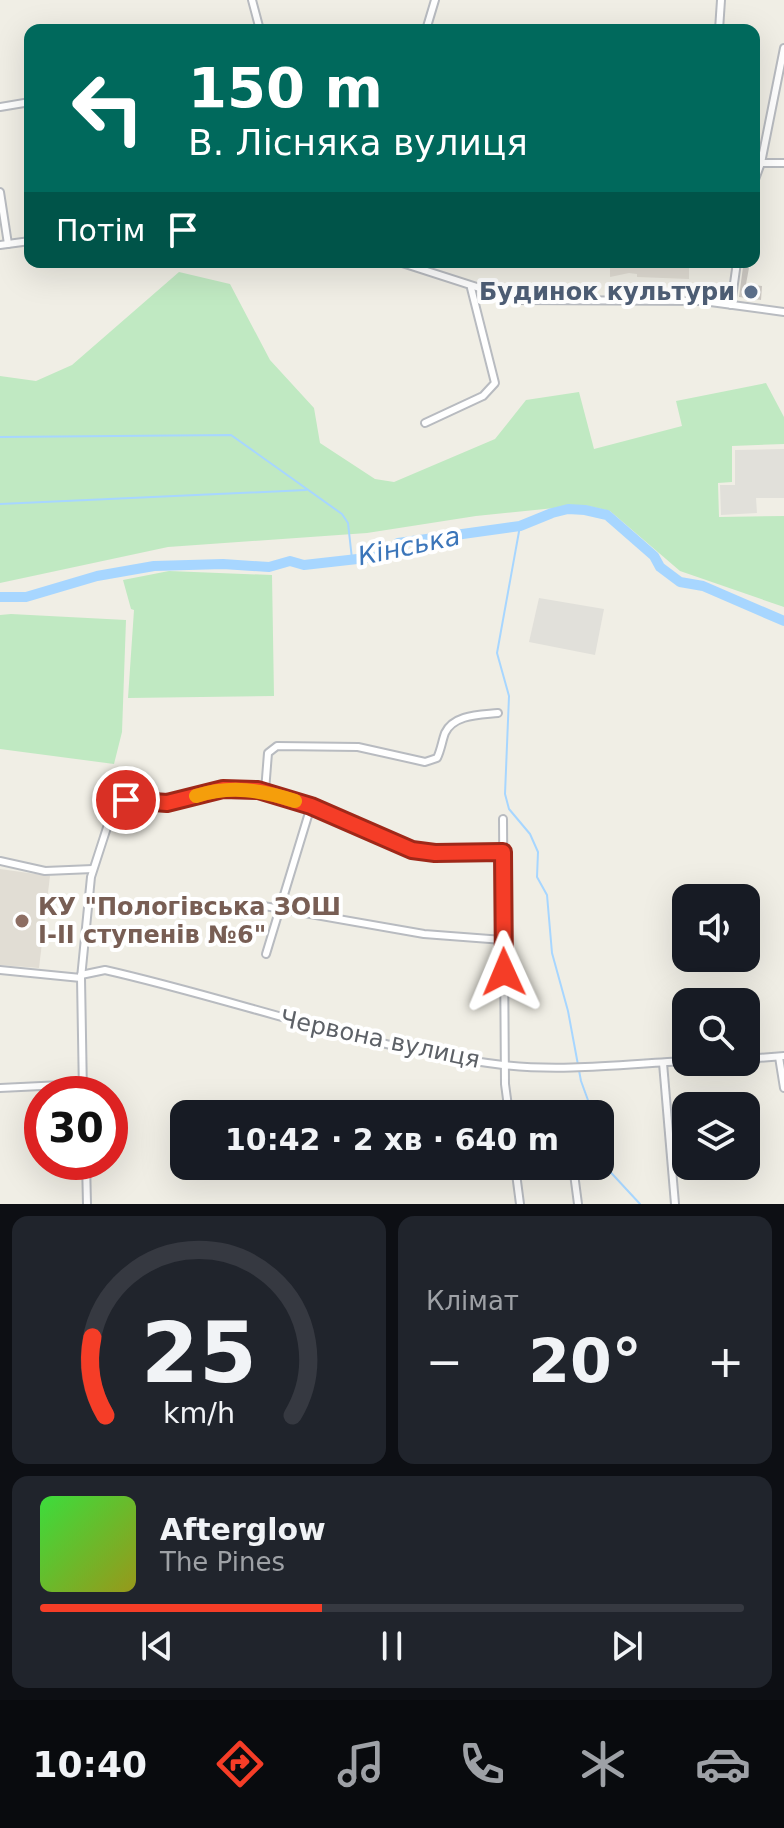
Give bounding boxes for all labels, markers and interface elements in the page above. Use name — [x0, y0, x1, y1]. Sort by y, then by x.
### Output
text: 150 m — [188, 55, 383, 120]
icon: left — [56, 56, 160, 160]
text: В. Лісняка вулиця — [188, 122, 528, 163]
icon: arrive — [161, 208, 205, 252]
text: Потім — [56, 213, 145, 248]
place label: Будинок культури — [479, 278, 735, 306]
marker: Будинок культури — [742, 283, 760, 301]
water label: Кінська — [355, 521, 463, 571]
pin — [92, 766, 160, 834]
icon: arrive — [104, 778, 148, 822]
map controls — [672, 884, 760, 1180]
button: sound — [672, 884, 760, 972]
place label: КУ "Пологівська ЗОШ І-ІІ ступенів №6" — [38, 893, 341, 949]
marker: КУ "Пологівська ЗОШ І-ІІ ступенів №6" — [13, 912, 31, 930]
position arrow — [462, 930, 546, 1014]
button: search — [672, 988, 760, 1076]
street label: Червона вулиця — [278, 1004, 482, 1074]
speed limit sign: 30 — [24, 1076, 128, 1180]
button: layers — [672, 1092, 760, 1180]
text: 10:42 · 2 хв · 640 m — [225, 1122, 559, 1157]
text: Клімат — [426, 1286, 519, 1316]
text: 25 — [141, 1305, 257, 1402]
text: 20° — [528, 1326, 642, 1396]
text: − — [426, 1336, 463, 1387]
text: + — [707, 1336, 744, 1387]
text: km/h — [163, 1396, 235, 1430]
text: Afterglow — [160, 1512, 326, 1547]
text: The Pines — [160, 1547, 285, 1577]
icon: previous — [135, 1624, 179, 1668]
icon: pause — [370, 1624, 414, 1668]
icon: next — [605, 1624, 649, 1668]
icon: directions — [212, 1736, 268, 1792]
icon: music — [333, 1736, 389, 1792]
icon: phone — [454, 1736, 510, 1792]
icon: climate — [575, 1736, 631, 1792]
icon: car — [695, 1736, 751, 1792]
text: 10:40 — [32, 1744, 147, 1785]

